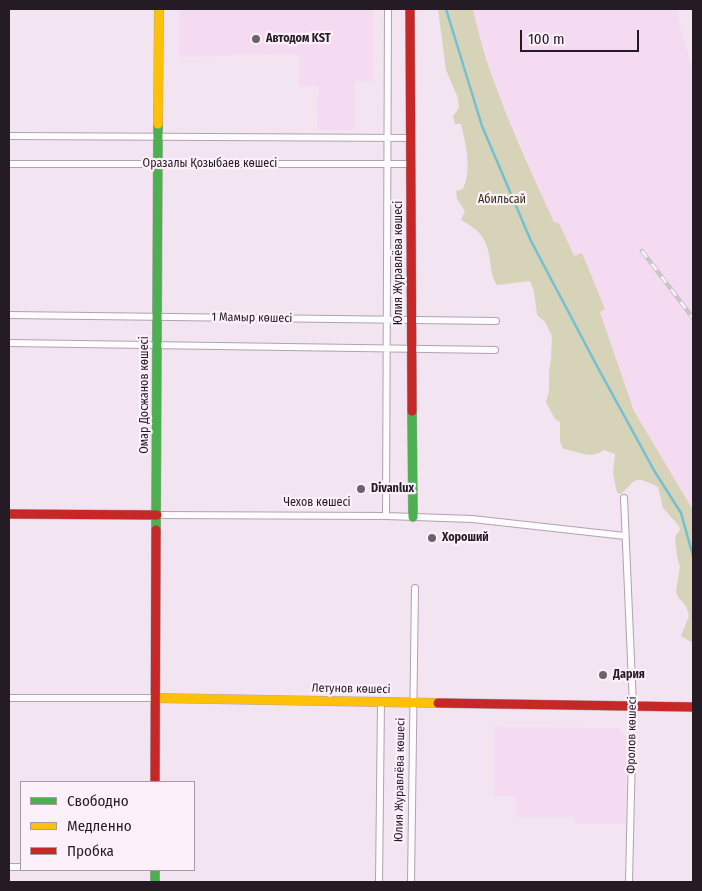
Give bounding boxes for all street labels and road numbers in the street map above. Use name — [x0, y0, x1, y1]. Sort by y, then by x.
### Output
street label: Оразалы Қозыбаев көшесі — [143, 157, 277, 171]
street label: Юлия Журавлёва көшесі — [392, 201, 406, 325]
street label: 1 Мамыр көшесі — [211, 310, 293, 326]
street label: Омар Досжанов көшесі — [138, 336, 152, 454]
street label: Чехов көшесі — [283, 496, 351, 510]
street label: Летунов көшесі — [311, 681, 391, 697]
street label: Фролов көшесі — [624, 696, 640, 774]
street label: Юлия Журавлёва көшесі — [392, 718, 408, 842]

